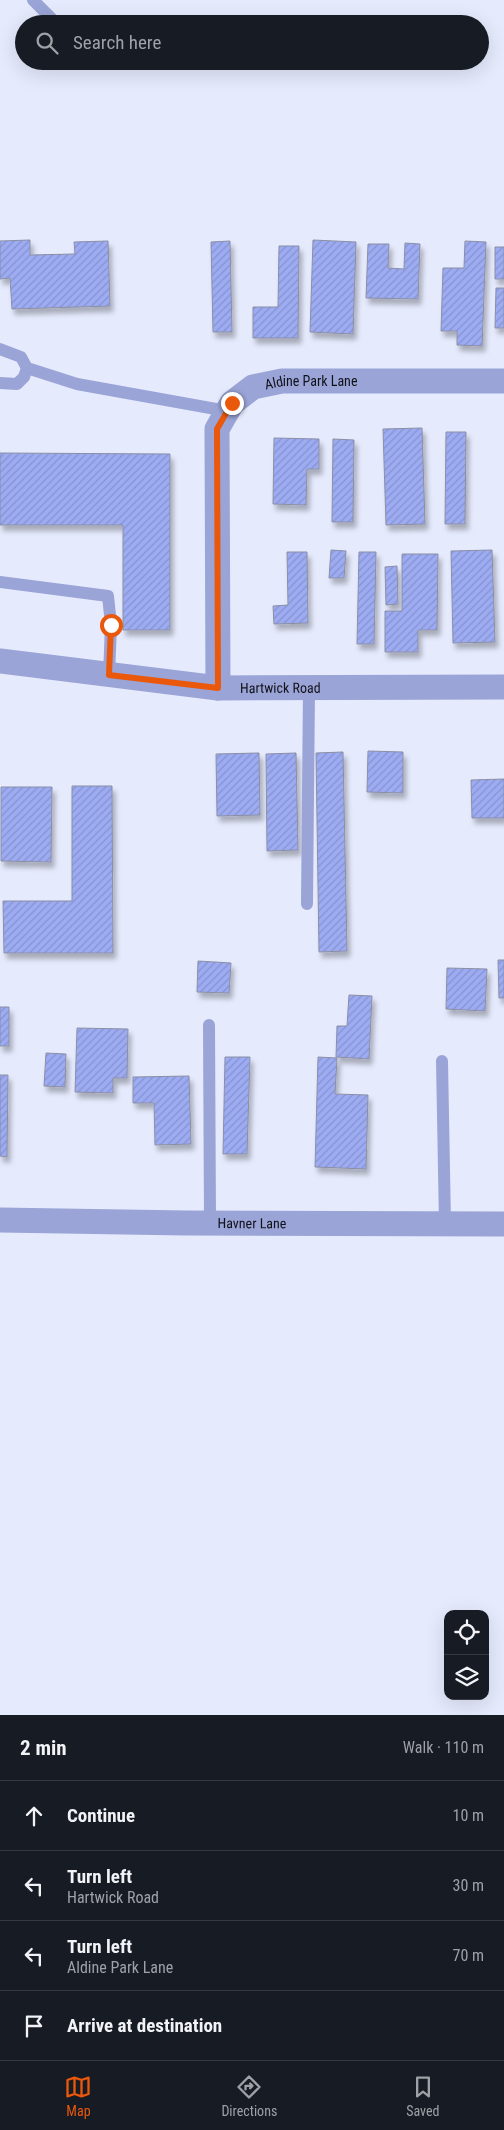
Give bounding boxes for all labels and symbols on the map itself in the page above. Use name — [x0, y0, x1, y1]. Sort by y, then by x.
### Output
street label: Aldine Park Lane — [263, 373, 358, 392]
route end — [221, 392, 244, 415]
route start — [100, 614, 123, 637]
street label: Hartwick Road — [240, 680, 321, 696]
street label: Havner Lane — [218, 1215, 287, 1231]

